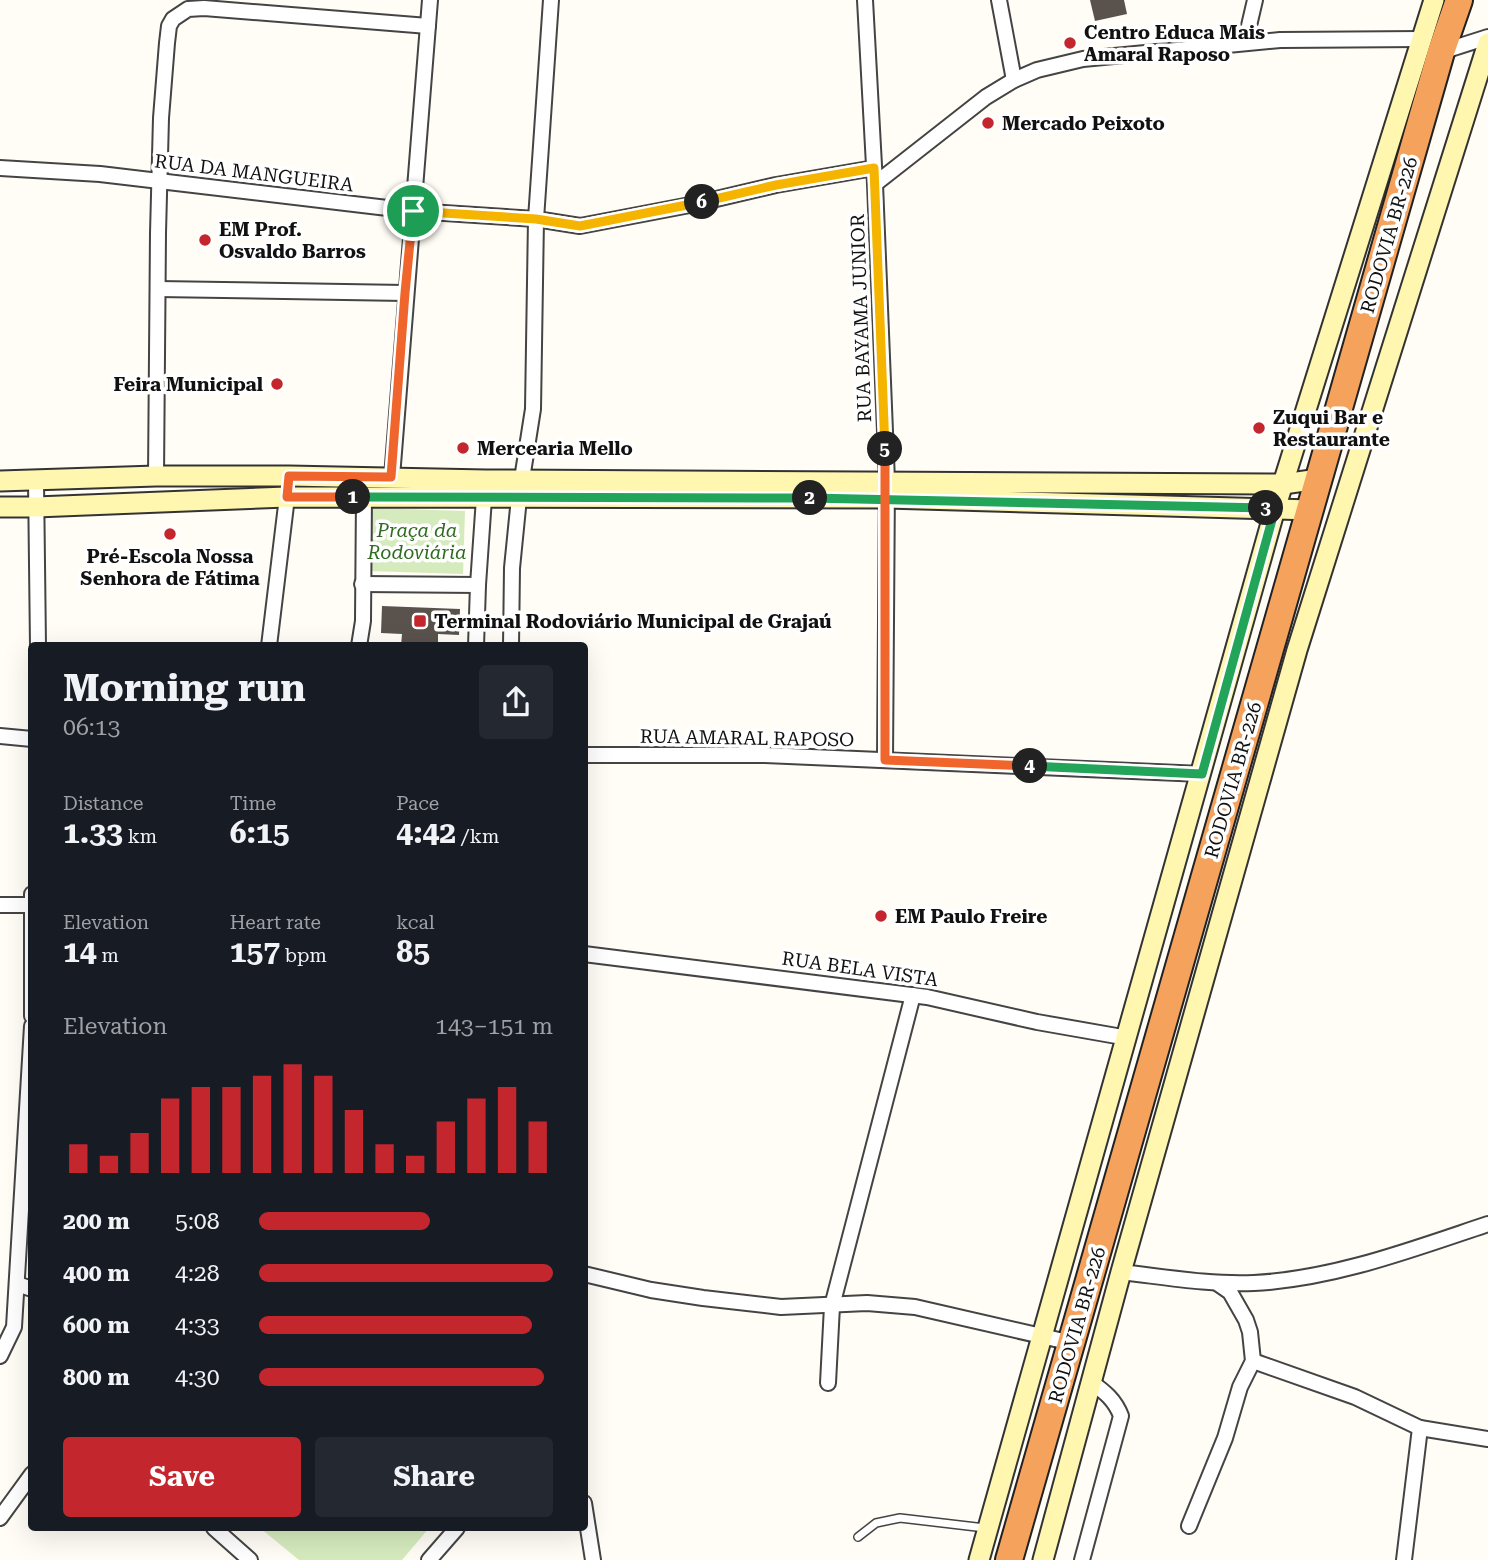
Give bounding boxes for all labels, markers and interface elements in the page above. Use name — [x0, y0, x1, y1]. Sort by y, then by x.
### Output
place label: Centro Educa Mais Amaral Raposo — [1084, 21, 1265, 66]
marker: Centro Educa Mais Amaral Raposo — [1062, 35, 1078, 51]
place label: Mercado Peixoto — [1002, 112, 1165, 135]
marker: Mercado Peixoto — [980, 115, 996, 131]
street label: RUA DA MANGUEIRA — [153, 149, 356, 197]
street label: RODOVIA BR-226 — [1356, 154, 1422, 316]
pin — [383, 181, 443, 241]
pin: 6 — [684, 184, 720, 220]
text: 6 — [696, 190, 707, 213]
icon: arrive — [394, 192, 432, 230]
street label: RUA BAYAMA JUNIOR — [846, 213, 876, 423]
place label: EM Prof. Osvaldo Barros — [219, 218, 366, 263]
marker: EM Prof. Osvaldo Barros — [197, 232, 213, 248]
place label: Feira Municipal — [113, 373, 263, 396]
marker: Feira Municipal — [269, 376, 285, 392]
place label: Zuqui Bar e Restaurante — [1273, 406, 1390, 451]
marker: Zuqui Bar e Restaurante — [1251, 420, 1267, 436]
pin: 5 — [868, 432, 903, 466]
place label: Mercearia Mello — [477, 437, 633, 460]
text: 5 — [879, 437, 890, 460]
marker: Mercearia Mello — [455, 440, 471, 456]
pin: 1 — [336, 480, 370, 514]
pin: 2 — [792, 480, 828, 516]
text: 1 — [347, 485, 358, 508]
text: 2 — [804, 486, 815, 509]
pin: 3 — [1248, 490, 1284, 526]
text: 3 — [1260, 496, 1271, 519]
park label: Praça da Rodoviária — [366, 519, 467, 564]
marker: Pré-Escola Nossa Senhora de Fátima — [162, 526, 178, 542]
place label: Pré-Escola Nossa Senhora de Fátima — [80, 545, 260, 590]
place label: Terminal Rodoviário Municipal de Grajaú — [434, 610, 832, 633]
marker: Terminal Rodoviário Municipal de Grajaú — [412, 613, 428, 629]
button: share — [479, 665, 553, 739]
text: Morning run — [63, 666, 306, 710]
street label: RODOVIA BR-226 — [1200, 699, 1266, 861]
text: 06:13 — [63, 714, 120, 741]
street label: RUA AMARAL RAPOSO — [640, 725, 854, 751]
pin: 4 — [1012, 748, 1048, 784]
text: 4 — [1024, 754, 1035, 777]
text: Distance — [63, 792, 143, 815]
text: Time — [230, 792, 276, 815]
text: Pace — [396, 792, 439, 815]
text: 1.33 — [63, 815, 123, 850]
text: 6:15 — [230, 815, 289, 850]
text: 4:42 — [396, 815, 456, 850]
text: km — [123, 825, 157, 848]
text: /km — [456, 825, 499, 848]
place label: EM Paulo Freire — [895, 905, 1047, 928]
marker: EM Paulo Freire — [873, 908, 889, 924]
text: Elevation — [63, 911, 149, 934]
text: Heart rate — [230, 911, 321, 934]
text: kcal — [396, 911, 435, 934]
text: 14 — [63, 934, 97, 969]
text: 157 — [230, 934, 280, 969]
text: 85 — [396, 934, 430, 969]
text: m — [97, 944, 119, 967]
text: bpm — [280, 944, 327, 967]
street label: RUA BELA VISTA — [780, 947, 940, 991]
text: Elevation — [63, 1013, 167, 1040]
text: 143–151 m — [435, 1013, 553, 1040]
text: 200 m — [63, 1208, 130, 1235]
text: 5:08 — [175, 1208, 220, 1235]
street label: RODOVIA BR-226 — [1044, 1244, 1110, 1406]
text: 400 m — [63, 1260, 130, 1287]
text: 4:28 — [175, 1260, 220, 1287]
text: 600 m — [63, 1312, 130, 1339]
text: 4:33 — [175, 1312, 220, 1339]
text: 800 m — [63, 1364, 130, 1391]
text: 4:30 — [175, 1364, 220, 1391]
button: Save — [63, 1437, 301, 1517]
button: Share — [315, 1437, 553, 1517]

